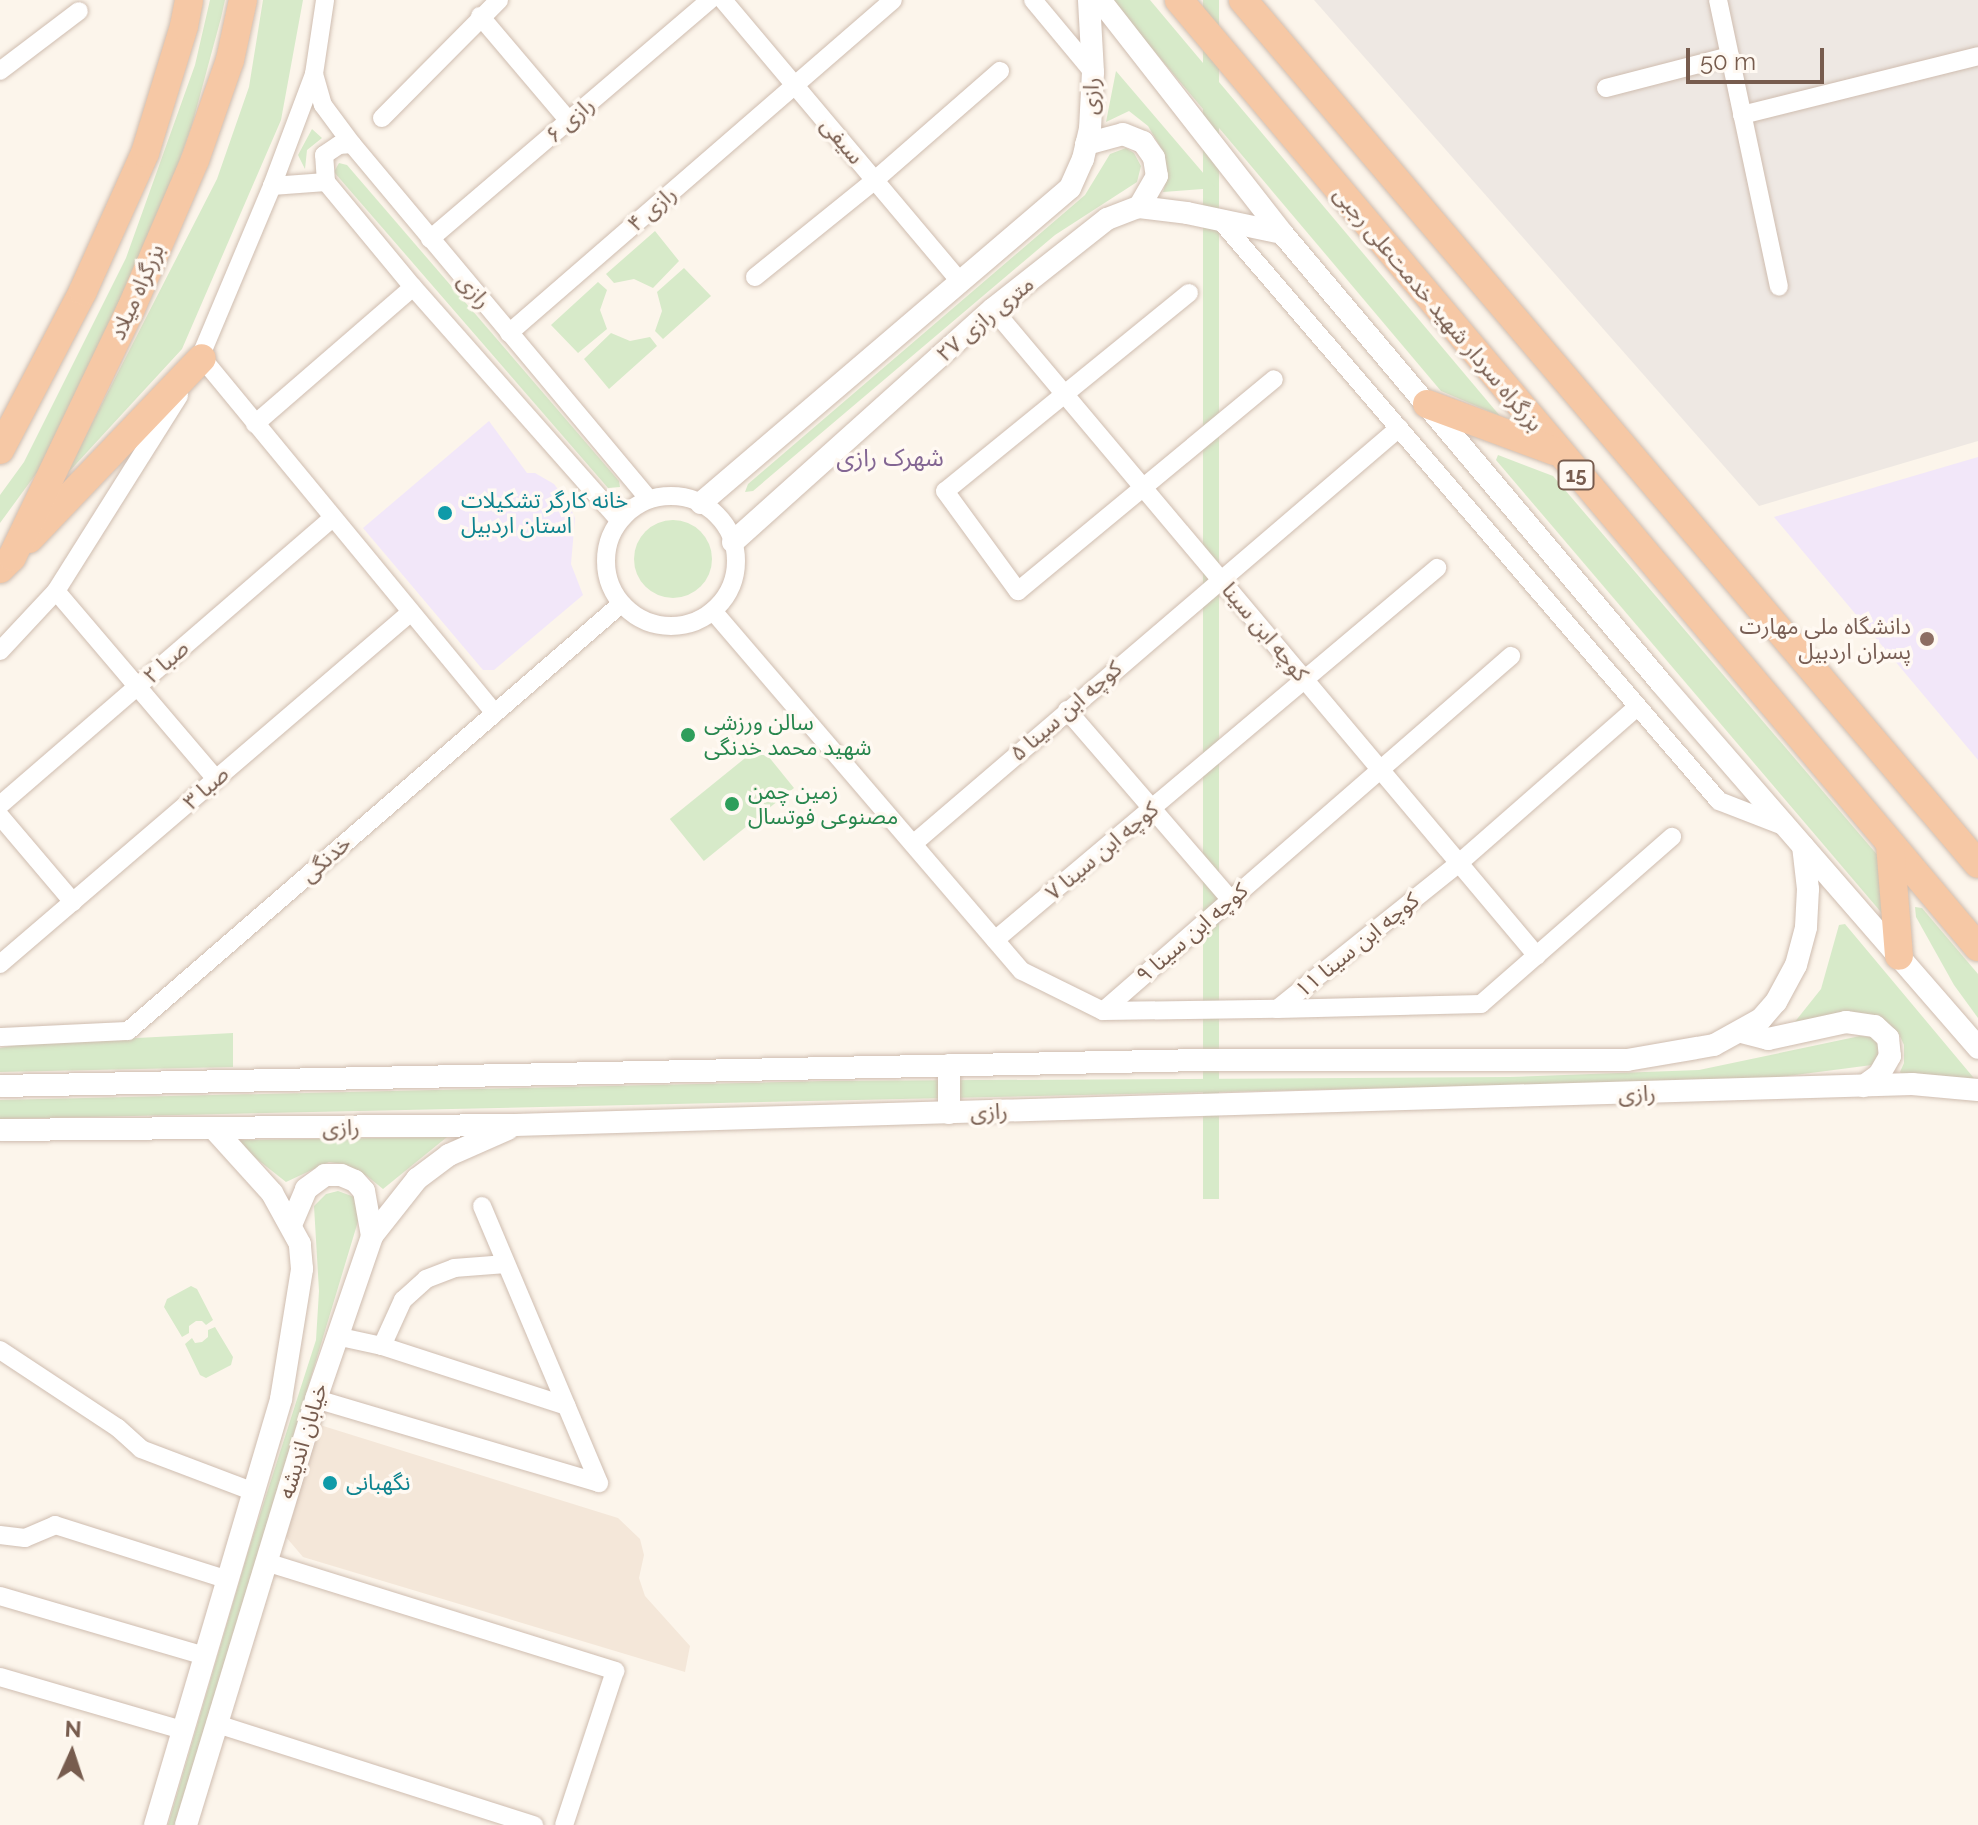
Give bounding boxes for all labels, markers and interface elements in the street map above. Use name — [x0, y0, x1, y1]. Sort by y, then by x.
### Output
scale bar — [1690, 32, 1828, 82]
text: 50 m — [1700, 47, 1756, 76]
street label: رازی — [1077, 77, 1105, 115]
street label: رازی ۶ — [540, 92, 600, 148]
street label: سیفی — [815, 112, 869, 170]
street label: رازی ۴ — [622, 181, 682, 237]
street label: بزرگراه سردار شهید خدمت‌علی رجبی — [1328, 181, 1548, 437]
street label: بزرگراه میلاد — [104, 240, 170, 344]
street label: رازی — [452, 268, 496, 314]
street label: ۲۷ متری رازی — [931, 271, 1039, 367]
district label: شهرک رازی — [836, 444, 944, 472]
road number: 15 — [1556, 459, 1596, 491]
place label: خانه کارگر تشکیلات استان اردبیل — [461, 487, 628, 538]
marker: خانه کارگر تشکیلات استان اردبیل — [436, 504, 454, 522]
street label: کوچه ابن سینا — [1216, 577, 1314, 687]
place label: دانشگاه ملی مهارت پسران اردبیل — [1740, 613, 1911, 664]
marker: دانشگاه ملی مهارت پسران اردبیل — [1918, 630, 1936, 648]
street label: صبا ۲ — [138, 635, 194, 689]
street label: کوچه ابن سینا ۵ — [1005, 655, 1127, 767]
place label: سالن ورزشی شهید محمد خدنگی — [704, 709, 871, 760]
marker: سالن ورزشی شهید محمد خدنگی — [679, 726, 697, 744]
street label: صبا ۳ — [178, 761, 234, 815]
place label: زمین چمن مصنوعی فوتسال — [748, 778, 898, 830]
marker: زمین چمن مصنوعی فوتسال — [723, 795, 741, 813]
street label: کوچه ابن سینا ۷ — [1040, 796, 1164, 906]
street label: خدنگی — [295, 830, 357, 888]
street label: کوچه ابن سینا ۹ — [1131, 877, 1253, 989]
street label: کوچه ابن سینا ۱۱ — [1290, 887, 1424, 1003]
street label: رازی — [1618, 1080, 1656, 1108]
street label: رازی — [970, 1098, 1008, 1126]
street label: رازی — [322, 1114, 360, 1142]
street label: خیابان اندیشه — [273, 1380, 333, 1502]
place label: نگهبانی — [346, 1470, 410, 1496]
marker: نگهبانی — [321, 1474, 339, 1492]
north arrow — [32, 1713, 112, 1793]
text: N — [64, 1716, 82, 1742]

